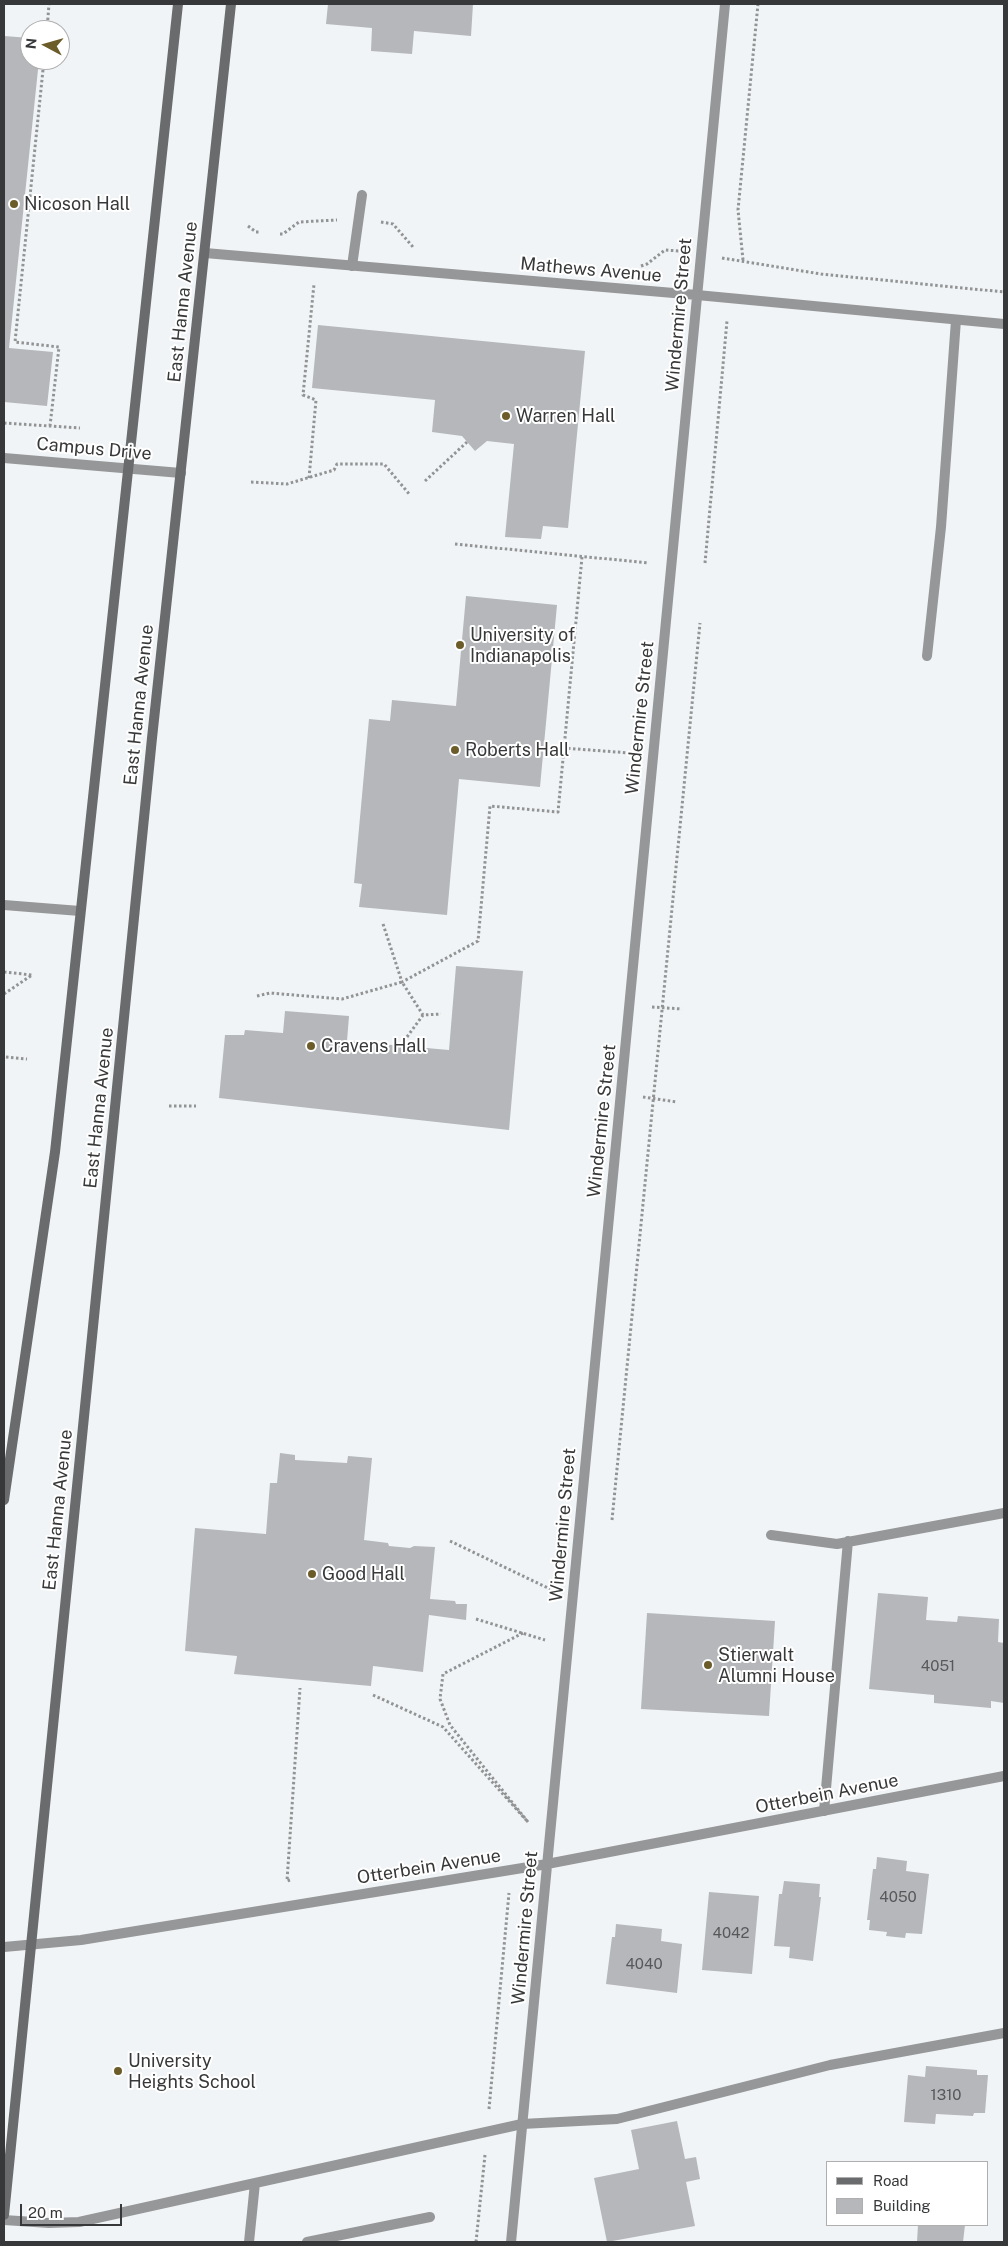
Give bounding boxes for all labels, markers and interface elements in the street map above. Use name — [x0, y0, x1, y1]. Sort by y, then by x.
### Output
north arrow — [20, 20, 70, 70]
text: N — [23, 37, 40, 50]
place label: Nicoson Hall — [24, 193, 130, 215]
marker: Nicoson Hall — [8, 198, 20, 210]
street label: East Hanna Avenue — [164, 220, 202, 384]
street label: Windermire Street — [662, 237, 696, 393]
street label: Mathews Avenue — [519, 253, 663, 287]
place label: Warren Hall — [516, 405, 616, 427]
marker: Warren Hall — [500, 410, 512, 422]
street label: Campus Drive — [36, 433, 152, 465]
street label: East Hanna Avenue — [120, 623, 158, 787]
place label: University of Indianapolis — [470, 624, 575, 666]
marker: University of Indianapolis — [454, 639, 466, 651]
street label: Windermire Street — [621, 640, 659, 796]
place label: Roberts Hall — [465, 739, 570, 761]
marker: Roberts Hall — [449, 744, 461, 756]
street label: East Hanna Avenue — [80, 1026, 118, 1190]
place label: Cravens Hall — [321, 1035, 427, 1057]
marker: Cravens Hall — [305, 1040, 317, 1052]
street label: Windermire Street — [583, 1043, 621, 1199]
street label: East Hanna Avenue — [39, 1428, 77, 1592]
street label: Windermire Street — [546, 1447, 580, 1603]
place label: Good Hall — [322, 1563, 405, 1585]
marker: Good Hall — [306, 1568, 318, 1580]
place label: Stierwalt Alumni House — [718, 1644, 835, 1686]
house number: 4051 — [921, 1657, 955, 1675]
marker: Stierwalt Alumni House — [702, 1659, 714, 1671]
street label: Otterbein Avenue — [754, 1770, 900, 1818]
street label: Otterbein Avenue — [356, 1845, 502, 1889]
street label: Windermire Street — [508, 1850, 542, 2006]
house number: 4050 — [879, 1888, 917, 1906]
house number: 4042 — [713, 1924, 749, 1942]
house number: 4040 — [625, 1955, 663, 1973]
place label: University Heights School — [128, 2050, 256, 2092]
marker: University Heights School — [112, 2065, 124, 2077]
house number: 1310 — [931, 2086, 961, 2104]
legend — [826, 2161, 988, 2226]
text: Road — [873, 2172, 909, 2189]
scale bar — [22, 2194, 125, 2226]
text: Building — [873, 2197, 931, 2214]
text: 20 m — [28, 2204, 63, 2221]

